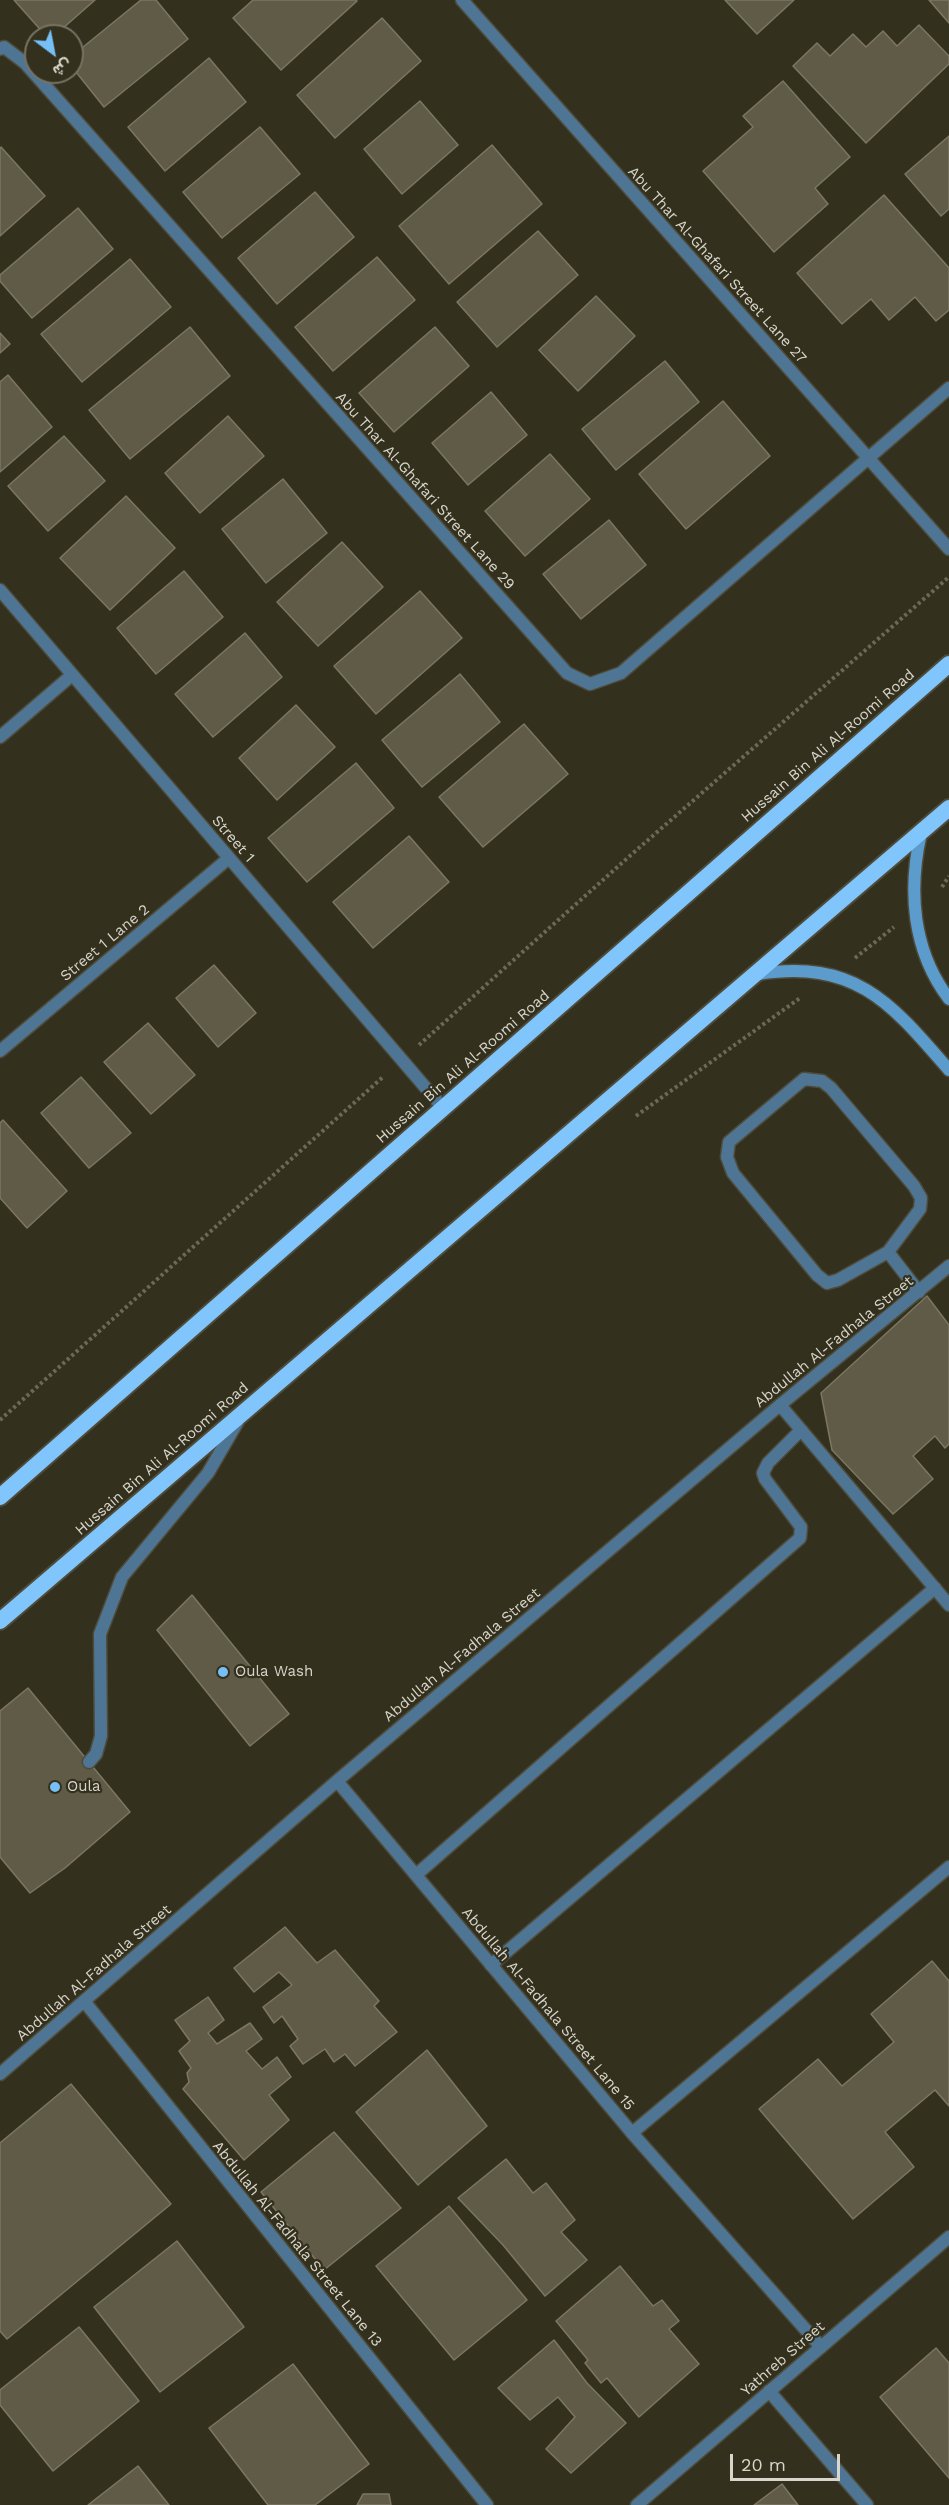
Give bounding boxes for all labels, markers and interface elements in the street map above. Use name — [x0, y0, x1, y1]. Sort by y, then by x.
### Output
north arrow — [24, 24, 84, 84]
text: ش — [50, 55, 76, 81]
street label: Abu Thar Al-Ghafari Street Lane 27 — [624, 163, 810, 367]
street label: Abu Thar Al-Ghafari Street Lane 29 — [332, 389, 518, 593]
street label: Hussain Bin Ali Al-Roomi Road — [738, 666, 918, 826]
street label: Street 1 — [208, 812, 258, 866]
street label: Street 1 Lane 2 — [57, 901, 153, 985]
street label: Hussain Bin Ali Al-Roomi Road — [373, 987, 553, 1147]
street label: Abdullah Al-Fadhala Street — [751, 1272, 917, 1412]
street label: Hussain Bin Ali Al-Roomi Road — [72, 1379, 252, 1539]
street label: Abdullah Al-Fadhala Street — [380, 1584, 544, 1726]
place label: Oula Wash — [235, 1663, 313, 1681]
marker: Oula Wash — [216, 1665, 230, 1679]
place label: Oula — [67, 1778, 101, 1796]
marker: Oula — [48, 1780, 62, 1794]
street label: Abdullah Al-Fadhala Street — [13, 1901, 175, 2045]
street label: Abdullah Al-Fadhala Street Lane 15 — [458, 1904, 638, 2114]
street label: Abdullah Al-Fadhala Street Lane 13 — [208, 2138, 386, 2350]
street label: Yathreb Street — [737, 2318, 829, 2400]
scale bar — [733, 2442, 842, 2480]
text: 20 m — [741, 2454, 786, 2475]

